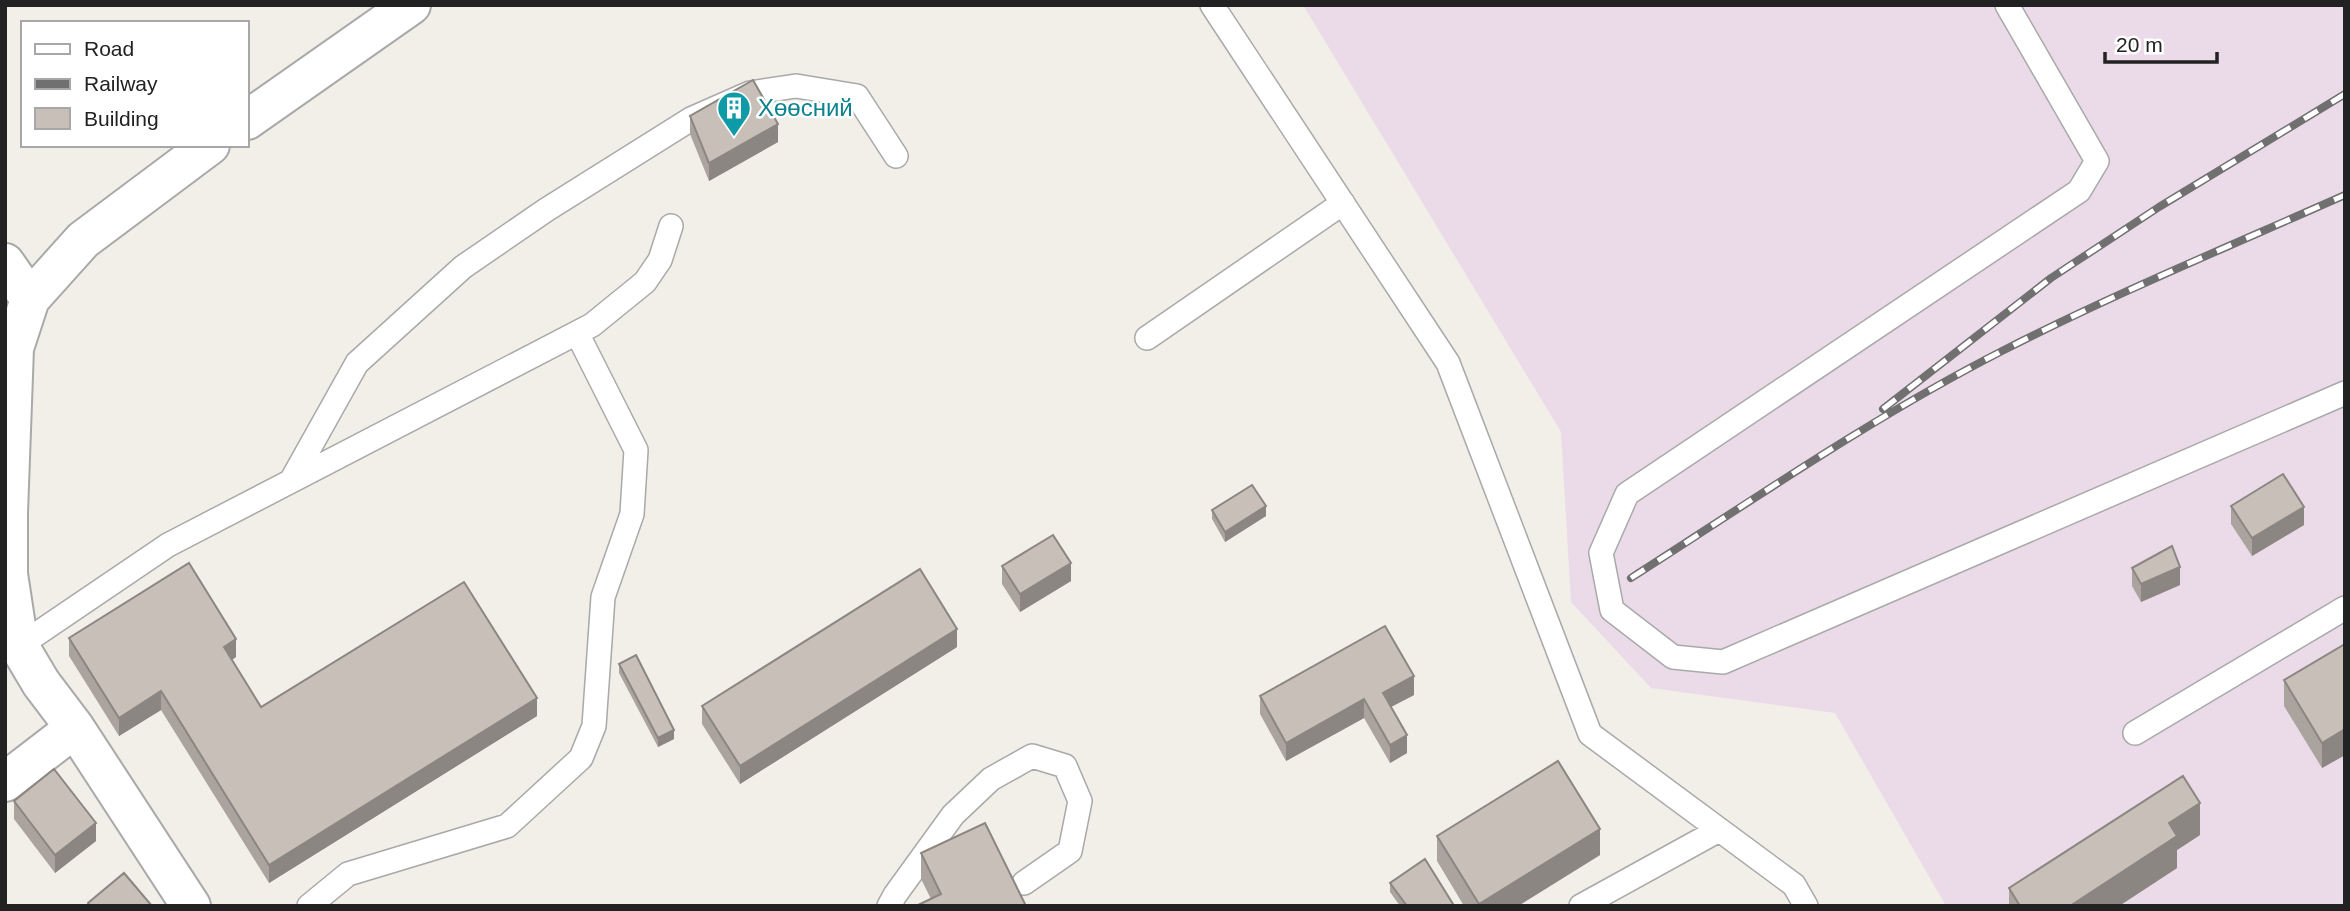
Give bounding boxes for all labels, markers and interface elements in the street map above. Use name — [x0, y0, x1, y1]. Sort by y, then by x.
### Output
legend — [21, 21, 248, 147]
scale bar — [2105, 21, 2217, 65]
text: 20 m — [2116, 33, 2163, 56]
text: Road — [84, 37, 134, 60]
text: Railway — [84, 72, 158, 95]
building icon: Хөөсний — [715, 89, 753, 138]
place label: Хөөсний — [758, 94, 853, 121]
text: Building — [84, 107, 159, 130]

